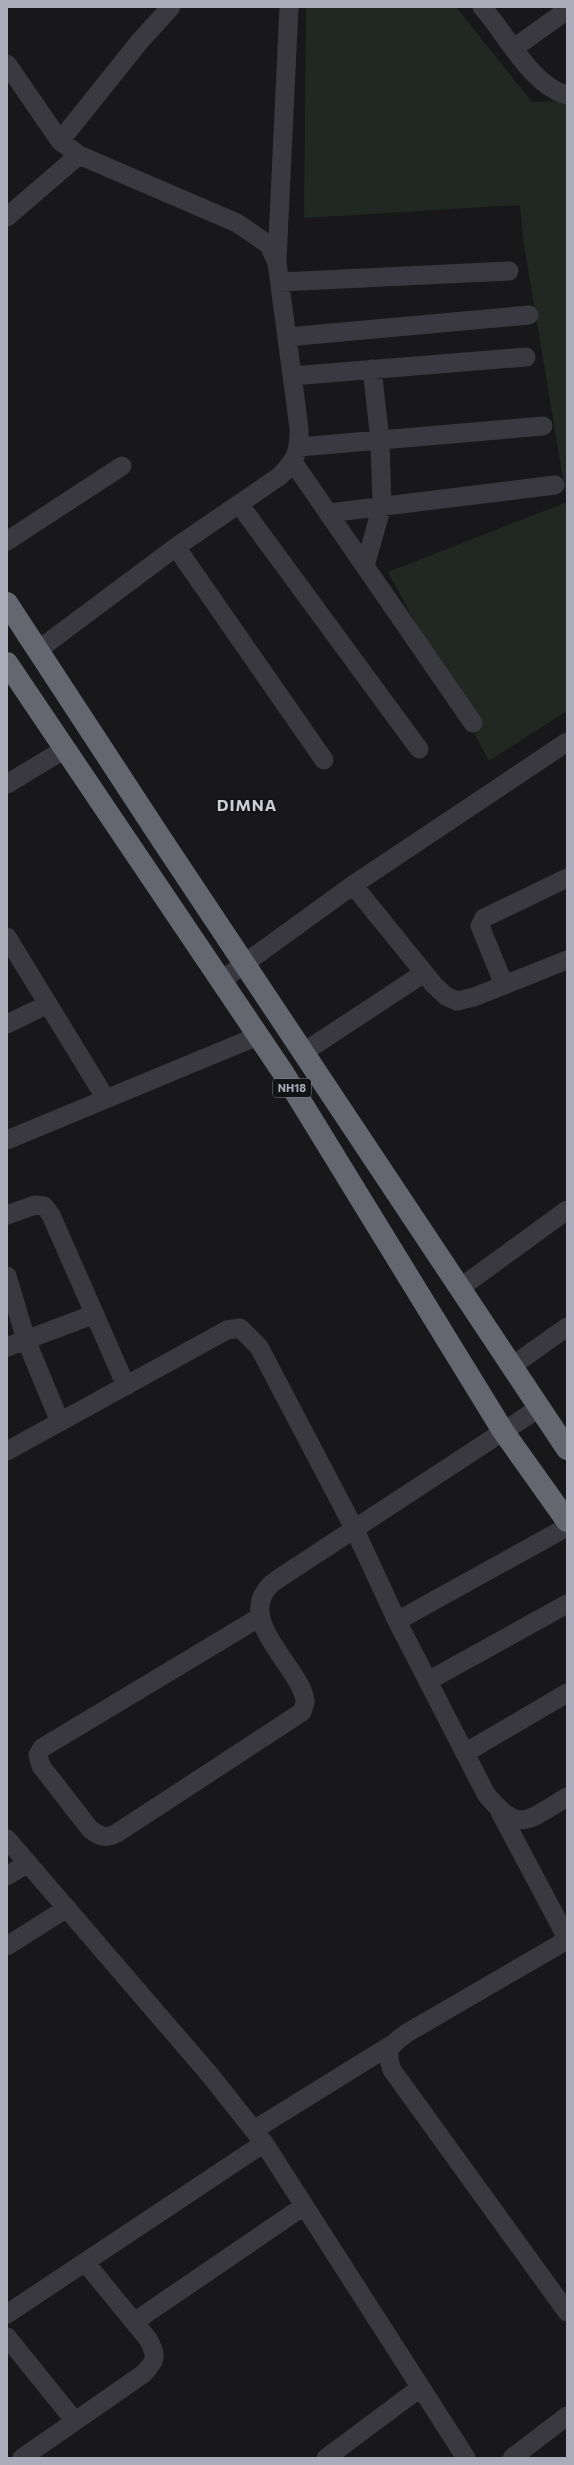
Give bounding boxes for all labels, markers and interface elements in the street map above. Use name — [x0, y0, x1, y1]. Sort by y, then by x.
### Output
district label: DIMNA — [217, 795, 277, 814]
road number: NH18 — [273, 1079, 311, 1097]

